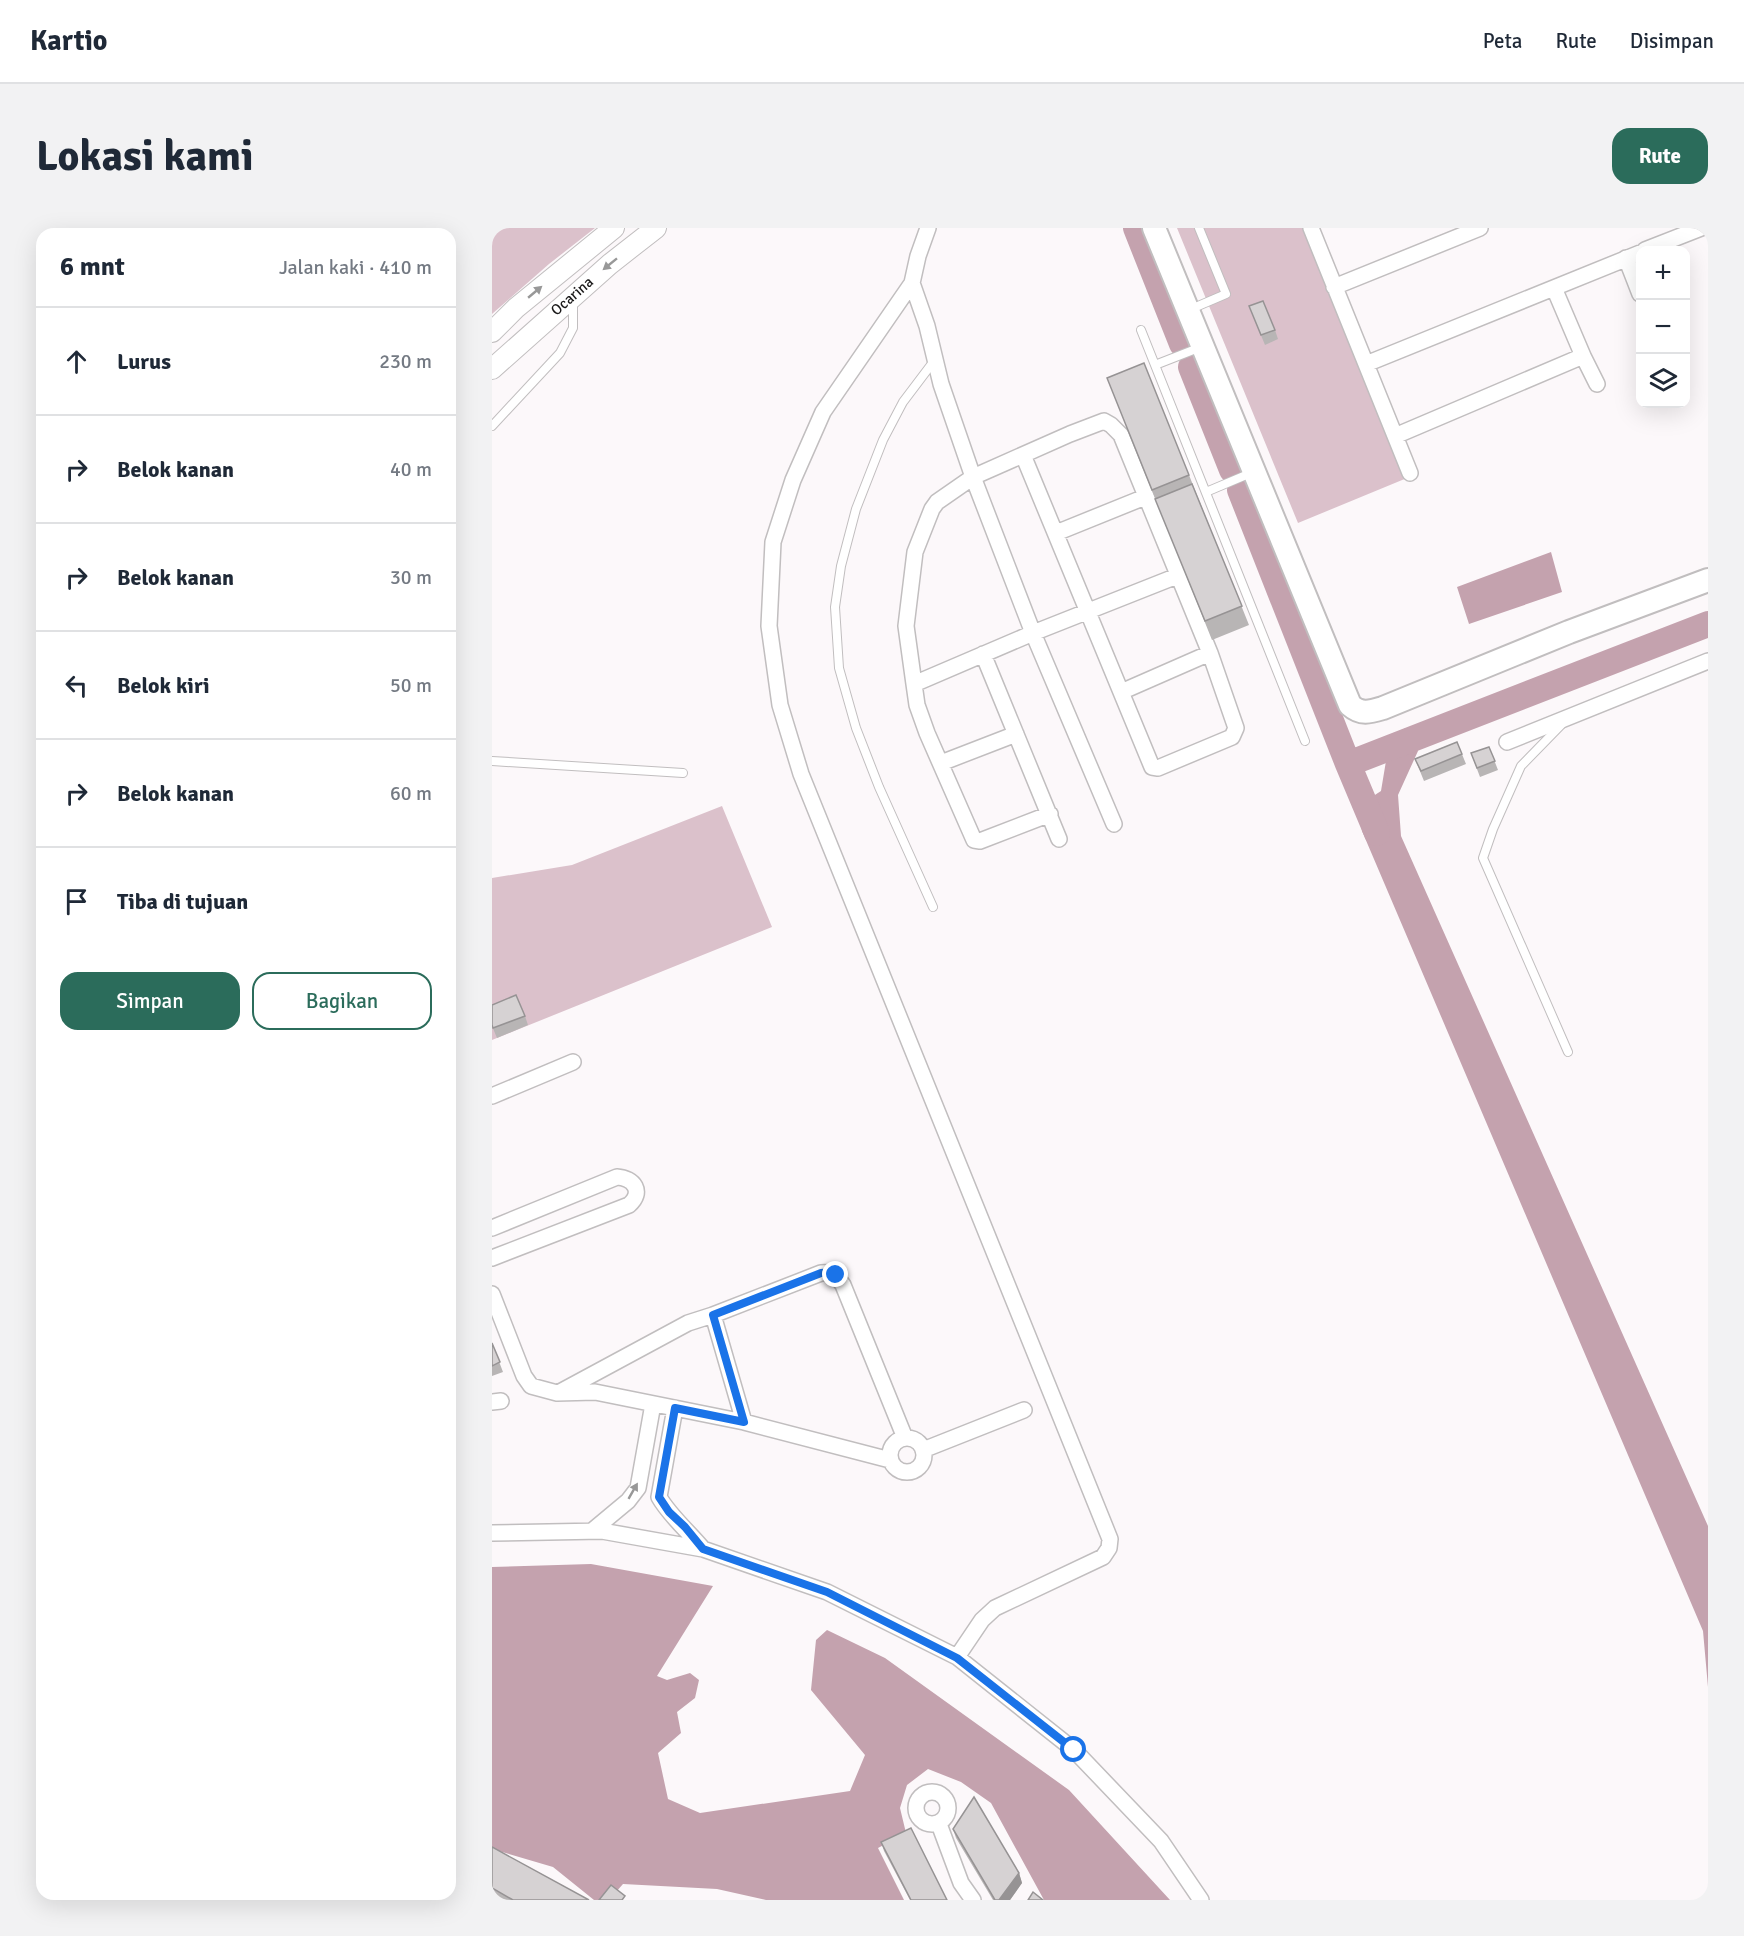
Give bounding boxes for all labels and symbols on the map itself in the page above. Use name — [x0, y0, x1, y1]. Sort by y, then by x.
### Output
one-way arrow — [603, 257, 618, 270]
street label: Ocarina — [547, 273, 597, 319]
one-way arrow — [527, 286, 543, 299]
route end — [822, 1261, 848, 1287]
one-way arrow — [628, 1483, 639, 1500]
route start — [1060, 1736, 1086, 1762]

